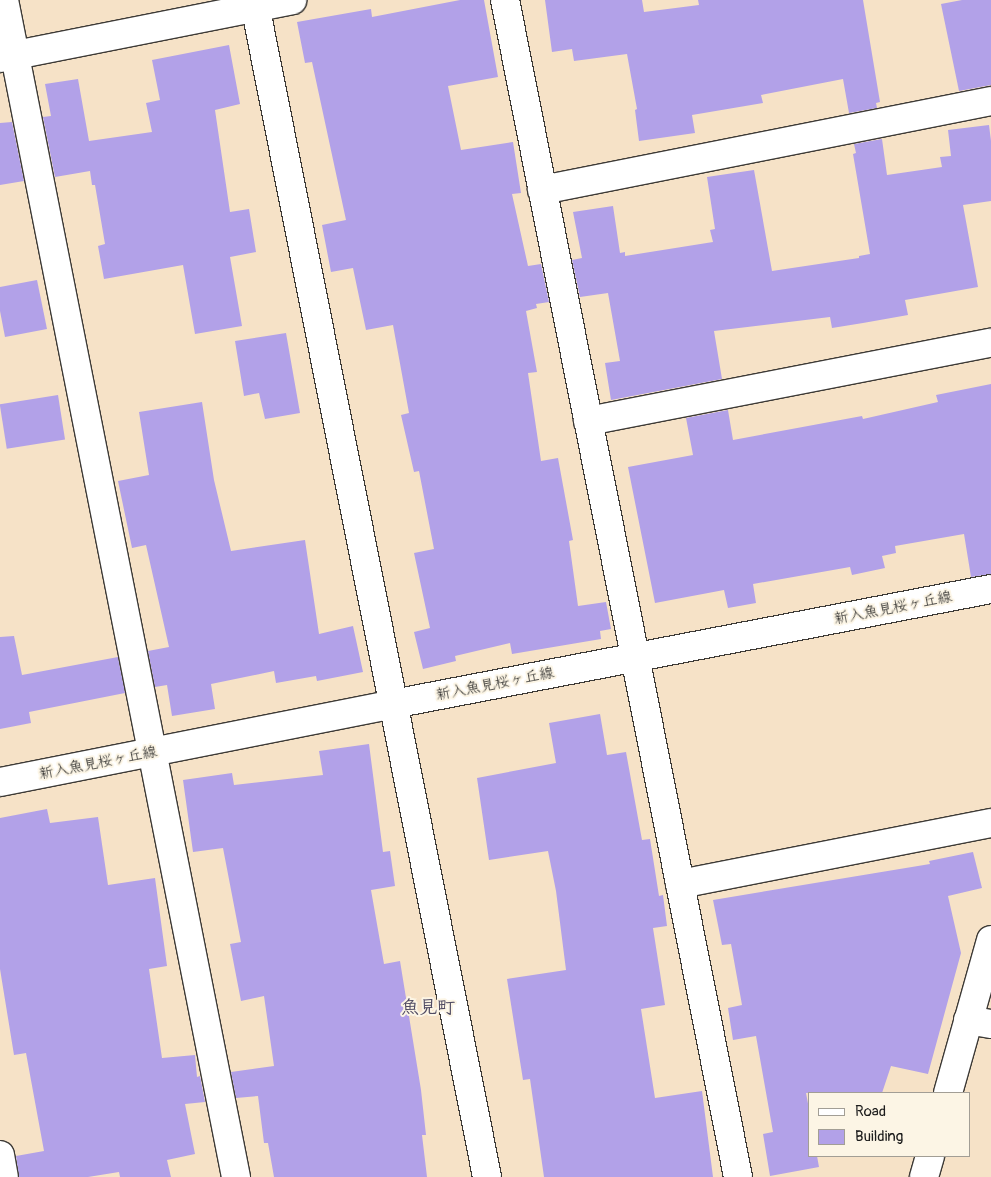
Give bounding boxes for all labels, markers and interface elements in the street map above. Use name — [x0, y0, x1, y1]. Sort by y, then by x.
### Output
street label: 新入魚見桜ヶ丘線 — [832, 588, 954, 628]
street label: 新入魚見桜ヶ丘線 — [434, 664, 556, 704]
street label: 新入魚見桜ヶ丘線 — [37, 743, 159, 783]
district label: 魚見町 — [401, 997, 455, 1019]
legend — [808, 1092, 971, 1157]
text: Road — [855, 1102, 886, 1121]
text: Building — [855, 1127, 903, 1146]

